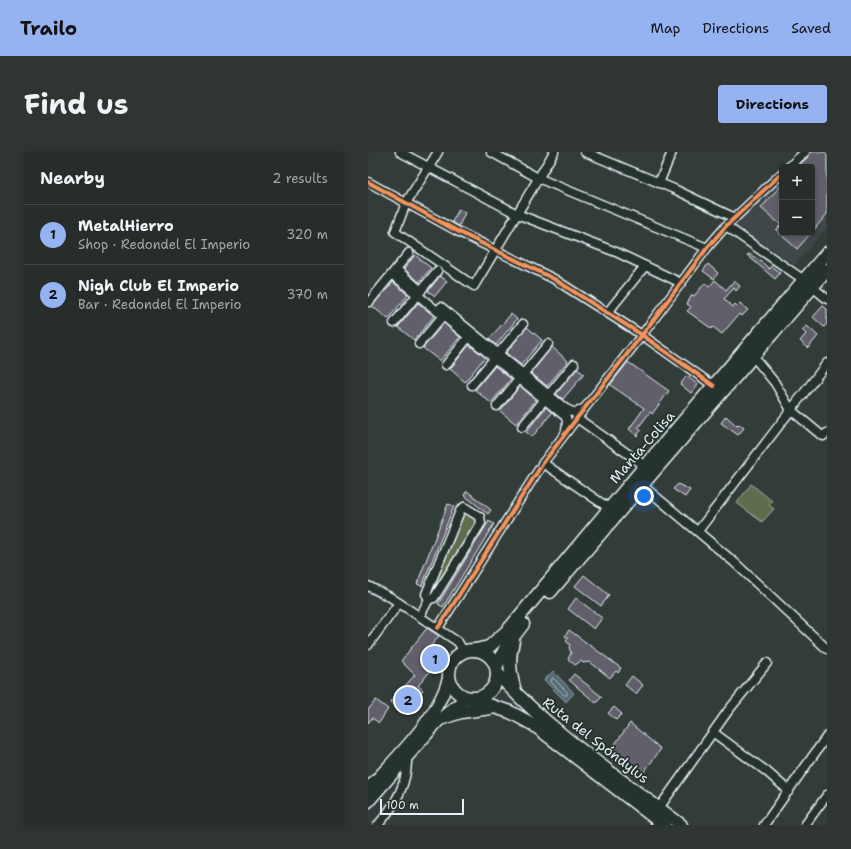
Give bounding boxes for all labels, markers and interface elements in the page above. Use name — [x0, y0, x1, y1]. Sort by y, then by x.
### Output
text: Trailo — [20, 16, 77, 41]
text: Map — [651, 19, 681, 37]
text: Directions — [703, 19, 769, 37]
text: Saved — [791, 19, 831, 37]
text: Find us — [24, 85, 129, 123]
button: Directions — [718, 85, 827, 123]
map controls — [779, 164, 815, 236]
button: + — [779, 164, 815, 200]
text: Nearby — [40, 167, 105, 189]
text: 2 results — [272, 170, 328, 187]
button: − — [779, 200, 815, 236]
text: MetalHierro — [78, 216, 174, 236]
text: 1 — [50, 226, 56, 243]
text: 320 m — [286, 226, 328, 243]
text: Shop · Redondel El Imperio — [78, 236, 250, 253]
text: Nigh Club El Imperio — [78, 276, 239, 296]
text: 2 — [48, 286, 58, 303]
text: 370 m — [286, 286, 328, 303]
text: Bar · Redondel El Imperio — [78, 296, 241, 313]
street label: Manta-Colisa — [606, 407, 679, 487]
your location — [634, 486, 654, 506]
pin: 1 — [422, 644, 448, 674]
pin: 2 — [395, 685, 421, 715]
street label: Ruta del Spóndylus — [539, 693, 653, 787]
scale bar — [380, 797, 464, 816]
text: 100 m — [386, 798, 419, 813]

